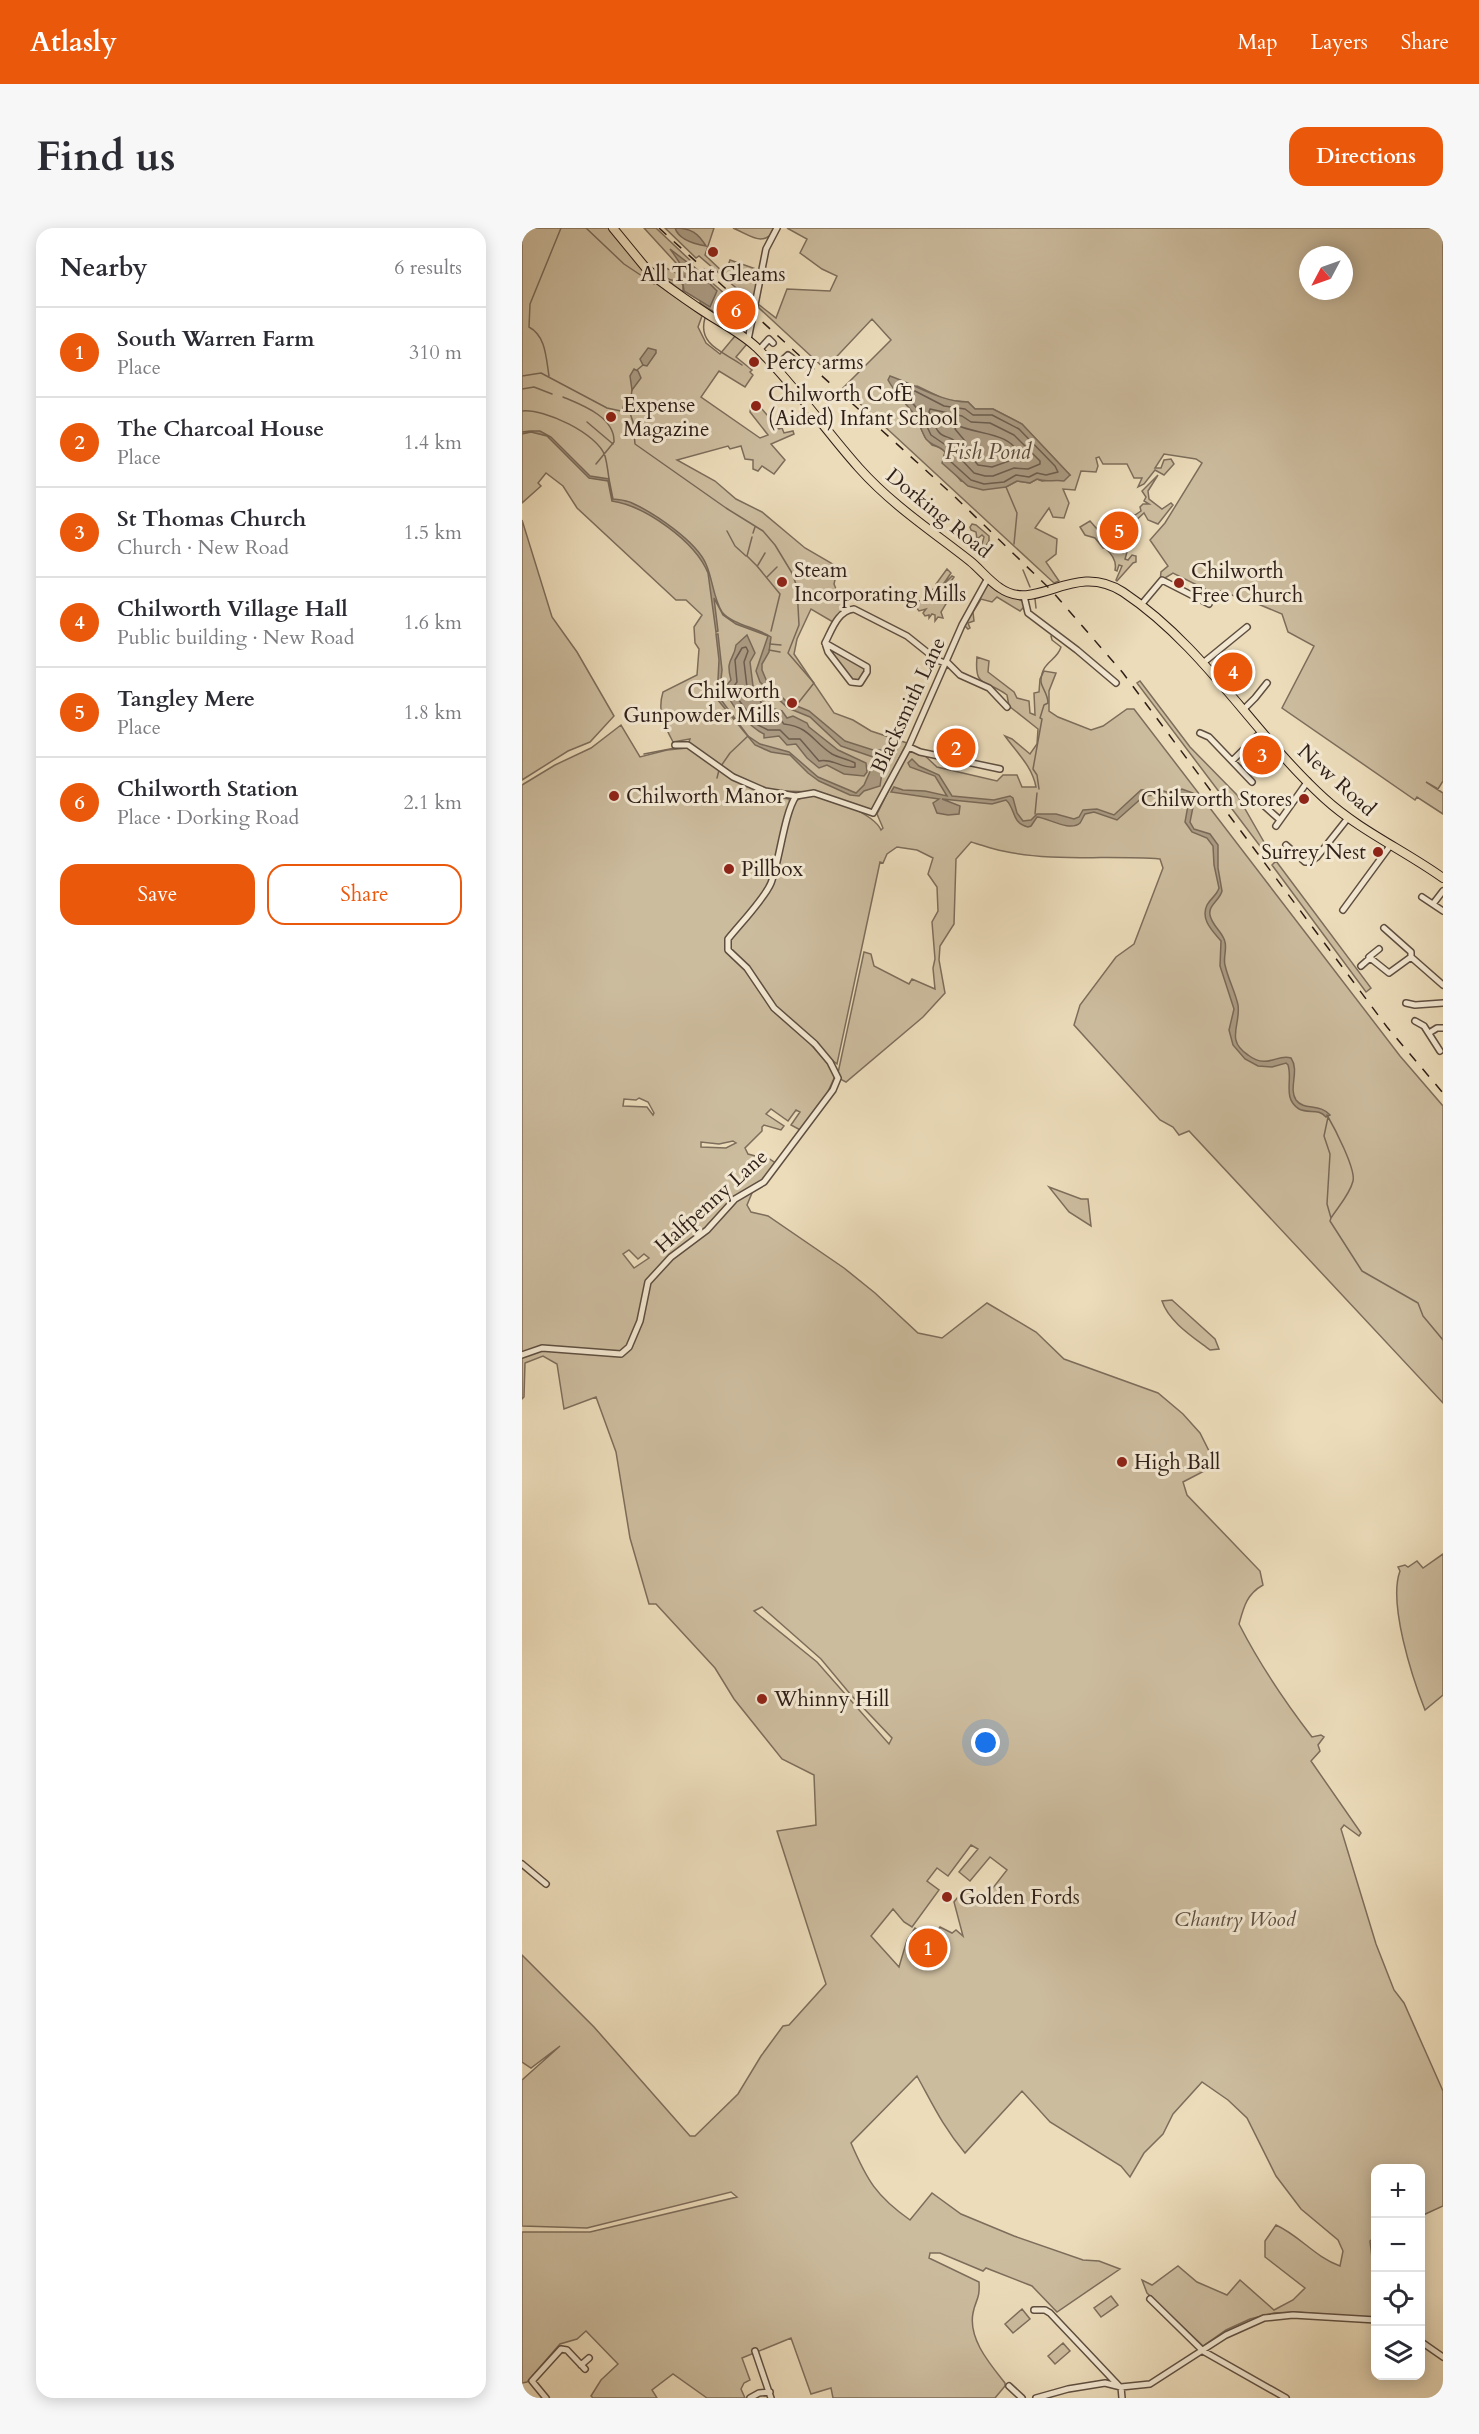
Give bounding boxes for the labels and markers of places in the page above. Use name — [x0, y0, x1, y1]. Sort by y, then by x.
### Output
marker: All That Gleams — [706, 245, 720, 259]
place label: All That Gleams — [641, 260, 785, 289]
pin: 6 — [716, 288, 756, 332]
place label: Percy arms — [766, 348, 863, 377]
marker: Percy arms — [747, 355, 761, 369]
place label: Chilworth CofE (Aided) Infant School — [768, 380, 958, 433]
place label: Expense Magazine — [623, 391, 709, 444]
marker: Chilworth CofE (Aided) Infant School — [749, 399, 763, 413]
marker: Expense Magazine — [604, 410, 618, 424]
pin: 5 — [1100, 508, 1138, 554]
place label: Steam Incorporating Mills — [794, 556, 966, 609]
place label: Chilworth Free Church — [1191, 557, 1304, 610]
marker: Steam Incorporating Mills — [775, 575, 789, 589]
marker: Chilworth Free Church — [1172, 576, 1186, 590]
pin: 4 — [1214, 650, 1252, 694]
place label: Chilworth Gunpowder Mills — [623, 677, 780, 730]
marker: Chilworth Gunpowder Mills — [785, 696, 799, 710]
pin: 2 — [936, 726, 976, 770]
pin: 3 — [1242, 732, 1282, 778]
place label: Chilworth Manor — [626, 782, 785, 811]
place label: Chilworth Stores — [1141, 785, 1292, 814]
marker: Chilworth Manor — [607, 789, 621, 803]
marker: Chilworth Stores — [1297, 792, 1311, 806]
place label: Surrey Nest — [1261, 838, 1366, 867]
marker: Surrey Nest — [1371, 845, 1385, 859]
place label: Pillbox — [741, 855, 804, 884]
marker: Pillbox — [722, 862, 736, 876]
place label: High Ball — [1134, 1448, 1220, 1477]
marker: High Ball — [1115, 1455, 1129, 1469]
place label: Whinny Hill — [773, 1685, 889, 1714]
marker: Whinny Hill — [755, 1692, 769, 1706]
place label: Golden Fords — [959, 1883, 1080, 1912]
marker: Golden Fords — [940, 1890, 954, 1904]
pin: 1 — [908, 1926, 948, 1970]

